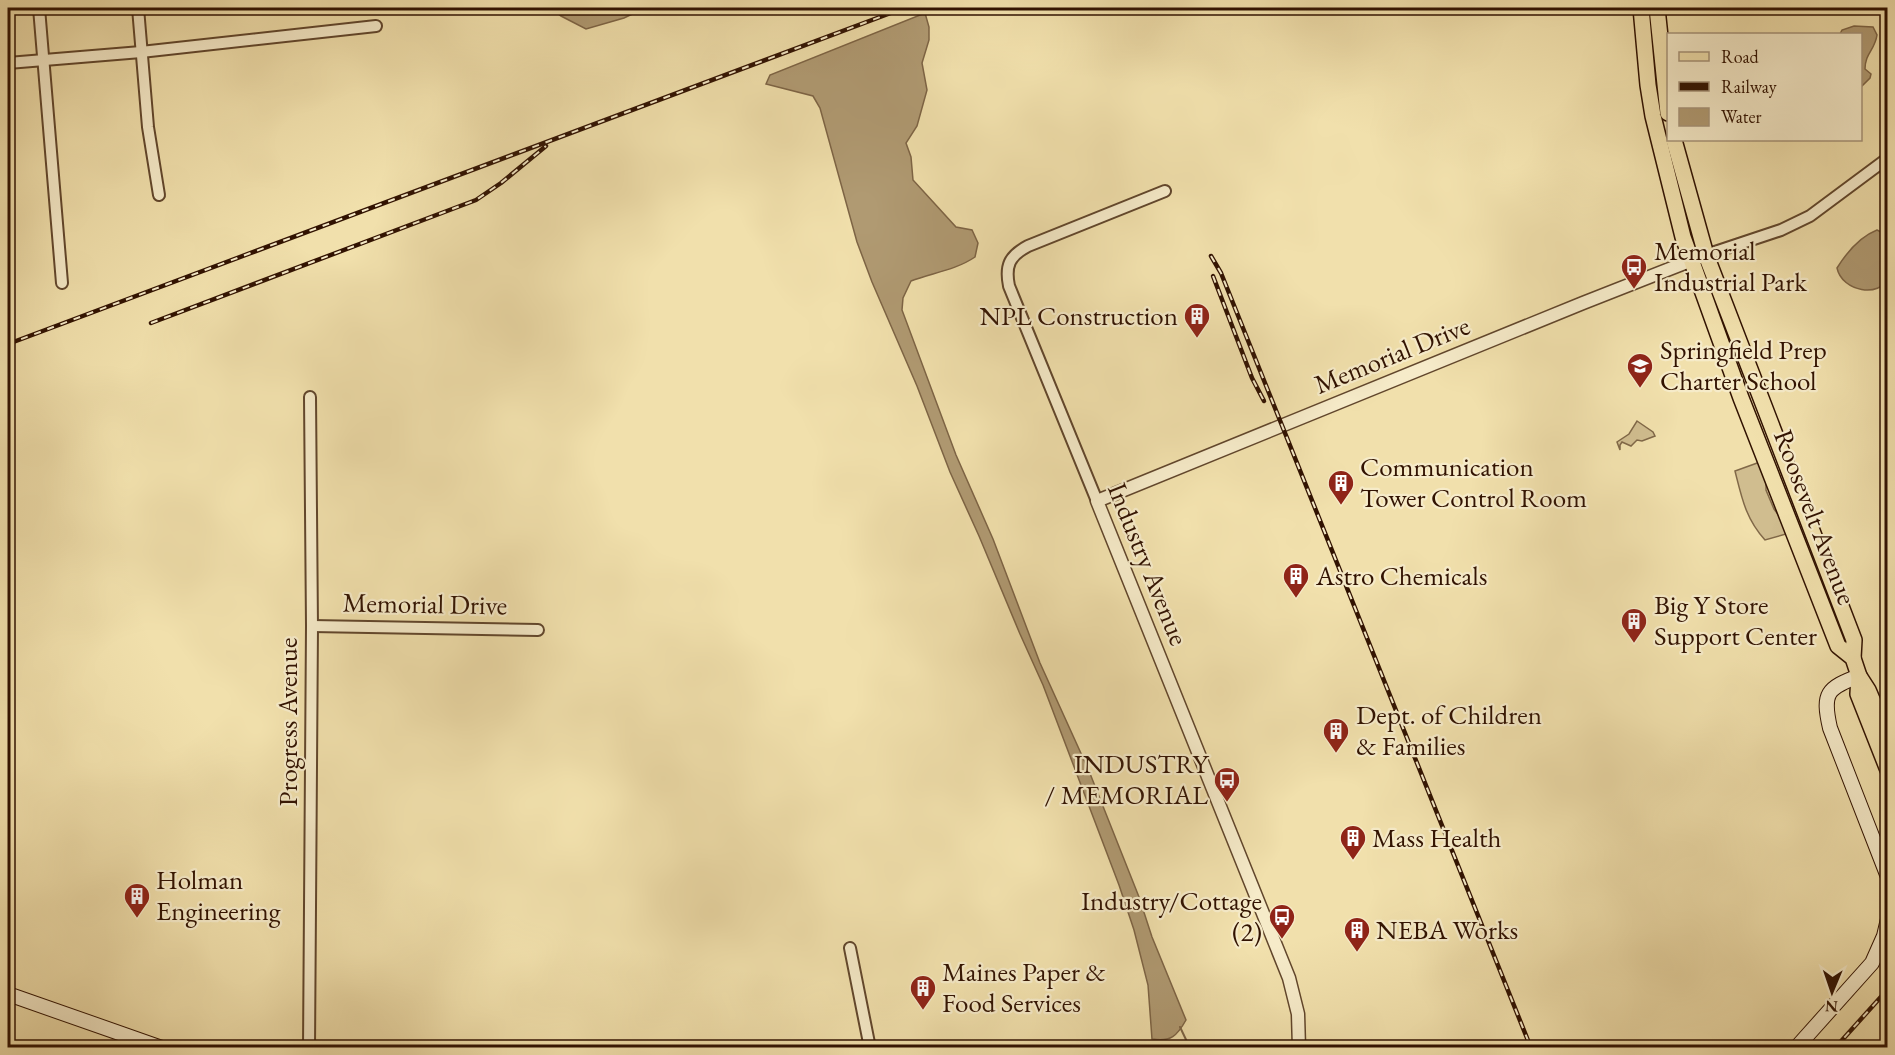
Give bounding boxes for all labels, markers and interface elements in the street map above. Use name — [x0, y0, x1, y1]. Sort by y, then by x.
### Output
legend — [1667, 33, 1862, 141]
text: Road — [1721, 45, 1760, 68]
text: Railway — [1721, 75, 1777, 98]
text: Water — [1721, 105, 1762, 128]
place label: Memorial Industrial Park — [1654, 233, 1807, 299]
bus stop icon: Memorial Industrial Park — [1619, 252, 1649, 290]
place label: NPL Construction — [980, 298, 1178, 333]
building icon: NPL Construction — [1182, 301, 1212, 339]
street label: Memorial Drive — [1309, 307, 1475, 402]
place label: Springfield Prep Charter School — [1660, 332, 1827, 398]
school or university icon: Springfield Prep Charter School — [1625, 351, 1655, 389]
street label: Roosevelt Avenue — [1766, 424, 1865, 609]
place label: Communication Tower Control Room — [1360, 449, 1587, 515]
building icon: Communication Tower Control Room — [1326, 468, 1356, 506]
street label: Industry Avenue — [1100, 477, 1197, 650]
place label: Astro Chemicals — [1315, 558, 1487, 593]
building icon: Astro Chemicals — [1281, 561, 1311, 599]
street label: Memorial Drive — [342, 585, 508, 622]
place label: Big Y Store Support Center — [1654, 587, 1817, 653]
building icon: Big Y Store Support Center — [1619, 606, 1649, 644]
street label: Progress Avenue — [270, 638, 305, 806]
place label: Dept. of Children & Families — [1356, 697, 1542, 763]
building icon: Dept. of Children & Families — [1321, 716, 1351, 754]
place label: INDUSTRY / MEMORIAL — [1044, 746, 1209, 812]
bus stop icon: INDUSTRY / MEMORIAL — [1212, 765, 1242, 803]
place label: Mass Health — [1372, 820, 1502, 855]
building icon: Mass Health — [1338, 823, 1368, 861]
place label: Holman Engineering — [156, 862, 281, 928]
building icon: Holman Engineering — [122, 881, 152, 919]
place label: Industry/Cottage (2) — [1081, 883, 1262, 949]
bus stop icon: Industry/Cottage (2) — [1267, 902, 1297, 940]
place label: NEBA Works — [1376, 912, 1518, 947]
building icon: NEBA Works — [1342, 915, 1372, 953]
place label: Maines Paper & Food Services — [942, 954, 1106, 1020]
north arrow — [1802, 962, 1862, 1022]
building icon: Maines Paper & Food Services — [908, 973, 938, 1011]
text: N — [1825, 996, 1838, 1017]

